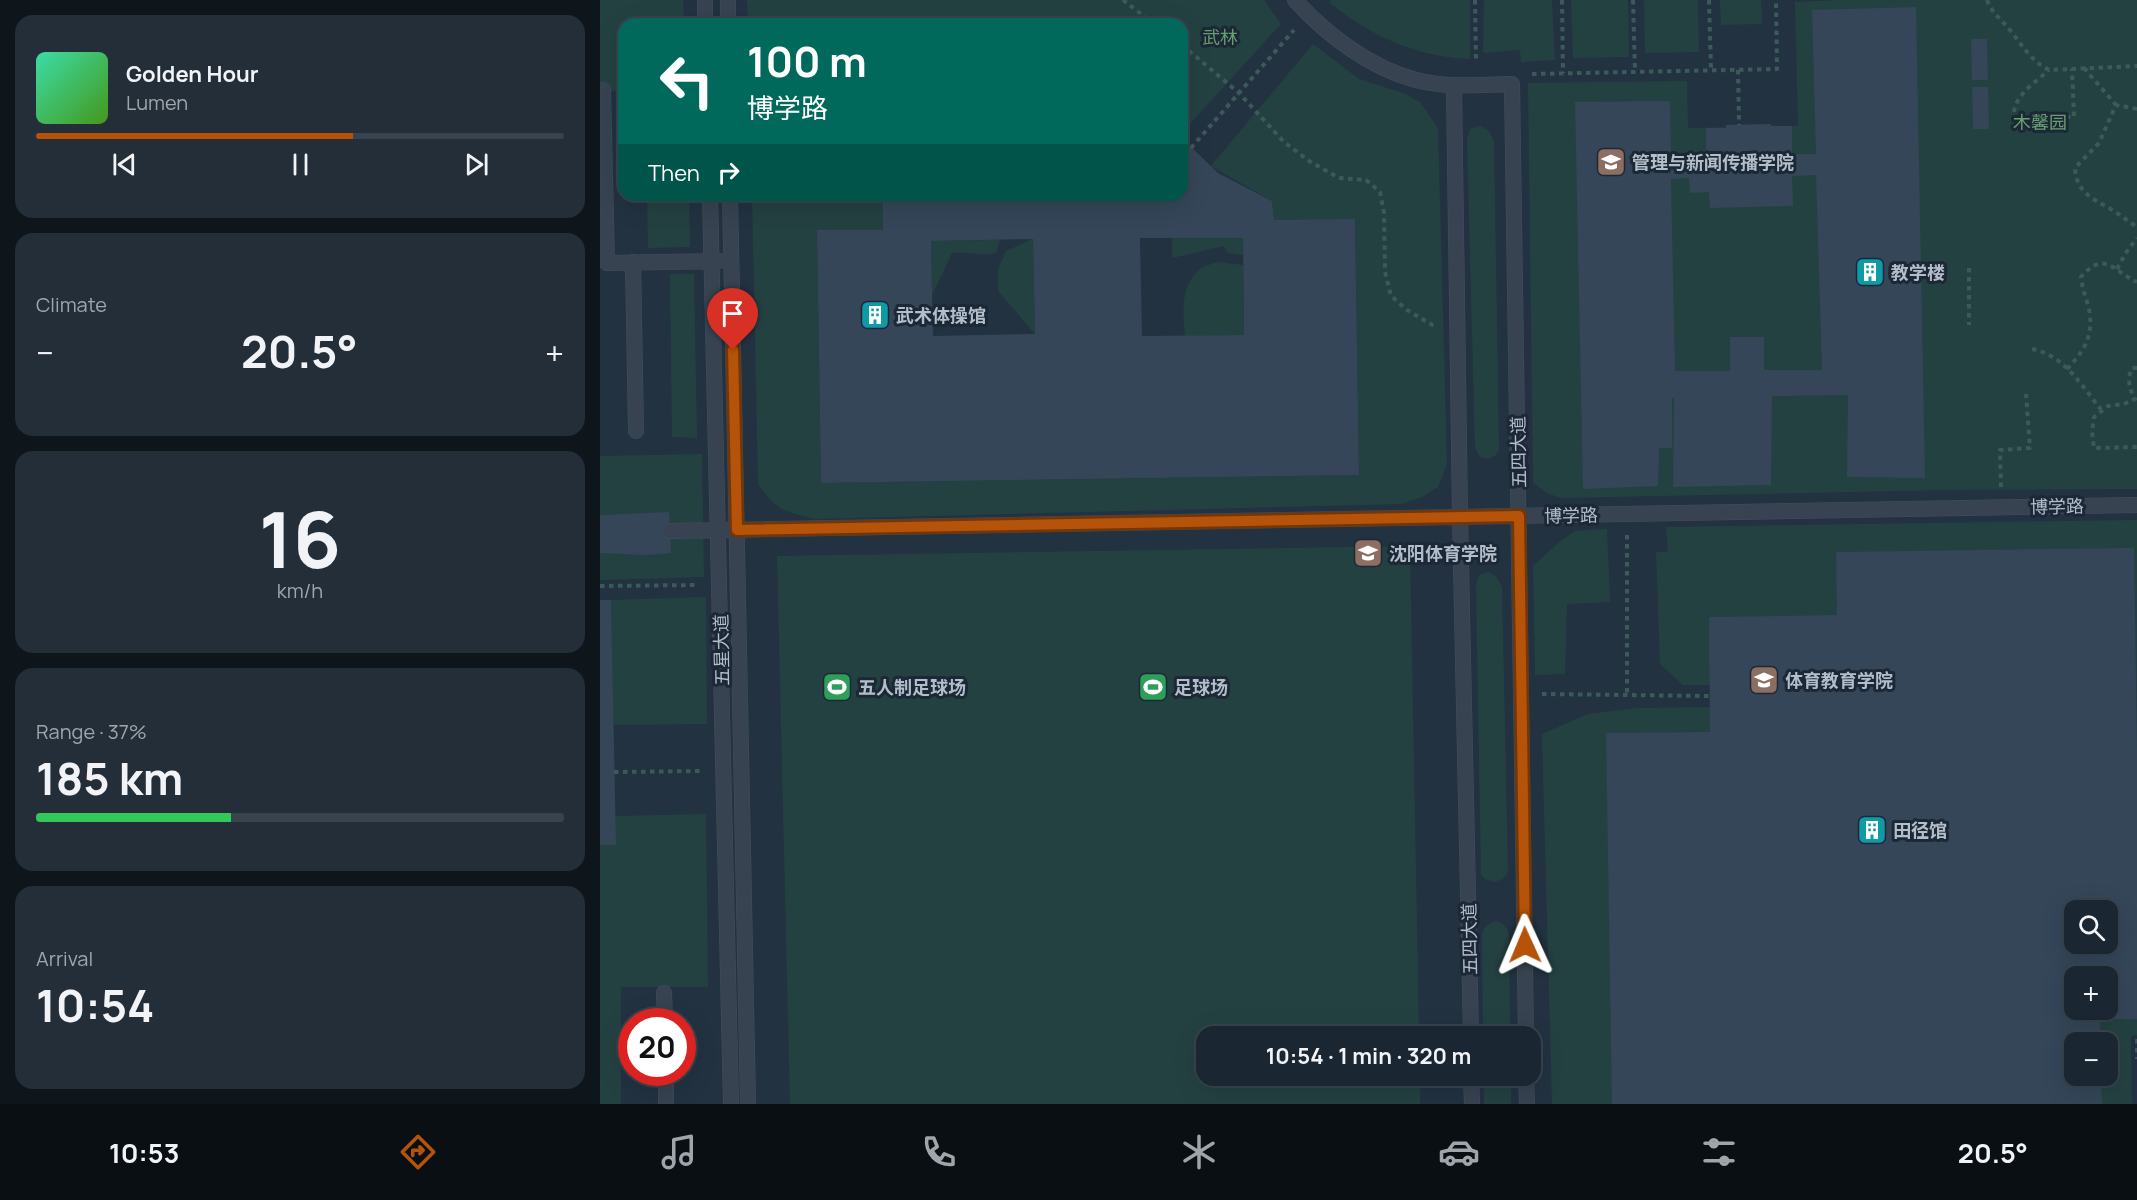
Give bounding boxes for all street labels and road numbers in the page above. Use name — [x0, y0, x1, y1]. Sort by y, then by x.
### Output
street label: 五四大道 — [1505, 416, 1531, 488]
street label: 博学路 — [2030, 494, 2084, 518]
street label: 博学路 — [1544, 503, 1598, 527]
street label: 五星大道 — [708, 614, 734, 686]
street label: 五四大道 — [1456, 903, 1482, 975]

